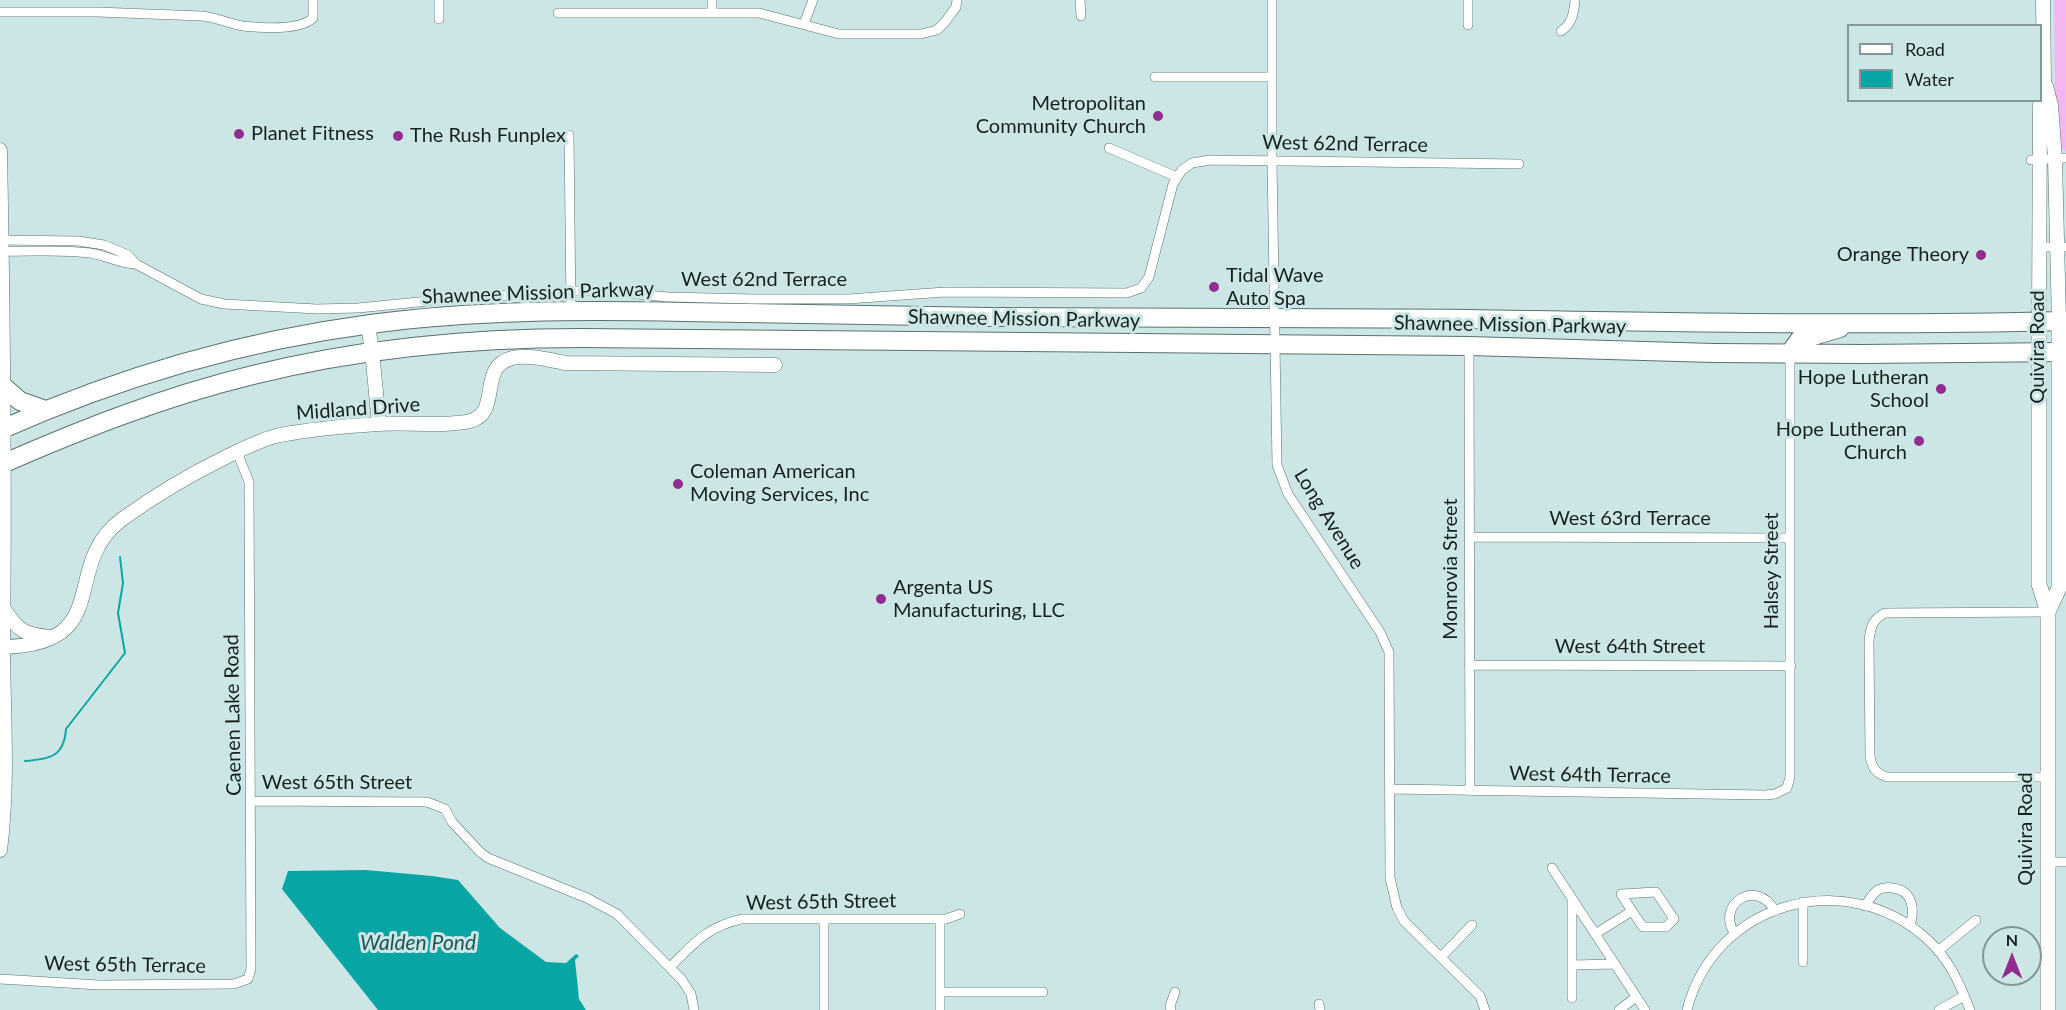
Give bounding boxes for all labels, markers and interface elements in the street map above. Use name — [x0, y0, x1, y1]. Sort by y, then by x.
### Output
legend — [1847, 24, 2042, 102]
text: Road — [1905, 38, 1945, 60]
text: Water — [1905, 68, 1954, 90]
place label: Metropolitan Community Church — [976, 92, 1146, 139]
marker: Metropolitan Community Church — [1151, 109, 1165, 123]
place label: Planet Fitness — [251, 122, 374, 146]
place label: The Rush Funplex — [410, 124, 566, 148]
marker: Planet Fitness — [232, 127, 246, 141]
marker: The Rush Funplex — [391, 129, 405, 143]
street label: West 62nd Terrace — [1262, 131, 1428, 157]
place label: Orange Theory — [1837, 243, 1969, 267]
marker: Orange Theory — [1974, 248, 1988, 262]
place label: Tidal Wave Auto Spa — [1226, 264, 1323, 311]
street label: West 62nd Terrace — [681, 268, 847, 292]
street label: Shawnee Mission Parkway — [421, 277, 655, 309]
marker: Tidal Wave Auto Spa — [1207, 280, 1221, 294]
street label: Quivira Road — [2026, 290, 2050, 404]
street label: Shawnee Mission Parkway — [908, 305, 1140, 333]
street label: Shawnee Mission Parkway — [1394, 311, 1626, 339]
place label: Hope Lutheran School — [1798, 366, 1929, 413]
marker: Hope Lutheran School — [1934, 382, 1948, 396]
street label: Midland Drive — [295, 393, 421, 425]
place label: Hope Lutheran Church — [1776, 418, 1907, 465]
marker: Hope Lutheran Church — [1912, 434, 1926, 448]
place label: Coleman American Moving Services, Inc — [690, 460, 869, 507]
street label: Long Avenue — [1289, 464, 1369, 574]
marker: Coleman American Moving Services, Inc — [671, 477, 685, 491]
street label: Monrovia Street — [1439, 498, 1463, 640]
street label: West 63rd Terrace — [1549, 507, 1711, 531]
street label: Halsey Street — [1760, 513, 1784, 629]
place label: Argenta US Manufacturing, LLC — [893, 576, 1065, 623]
marker: Argenta US Manufacturing, LLC — [874, 592, 888, 606]
street label: Caenen Lake Road — [220, 634, 246, 796]
street label: West 64th Street — [1555, 635, 1705, 659]
street label: West 64th Terrace — [1509, 762, 1671, 788]
street label: West 65th Street — [262, 771, 412, 795]
street label: Quivira Road — [2014, 772, 2038, 886]
street label: West 65th Street — [746, 889, 896, 915]
north arrow — [1982, 926, 2042, 986]
water label: Walden Pond — [360, 930, 476, 956]
text: N — [2006, 930, 2018, 949]
street label: West 65th Terrace — [44, 952, 206, 978]

